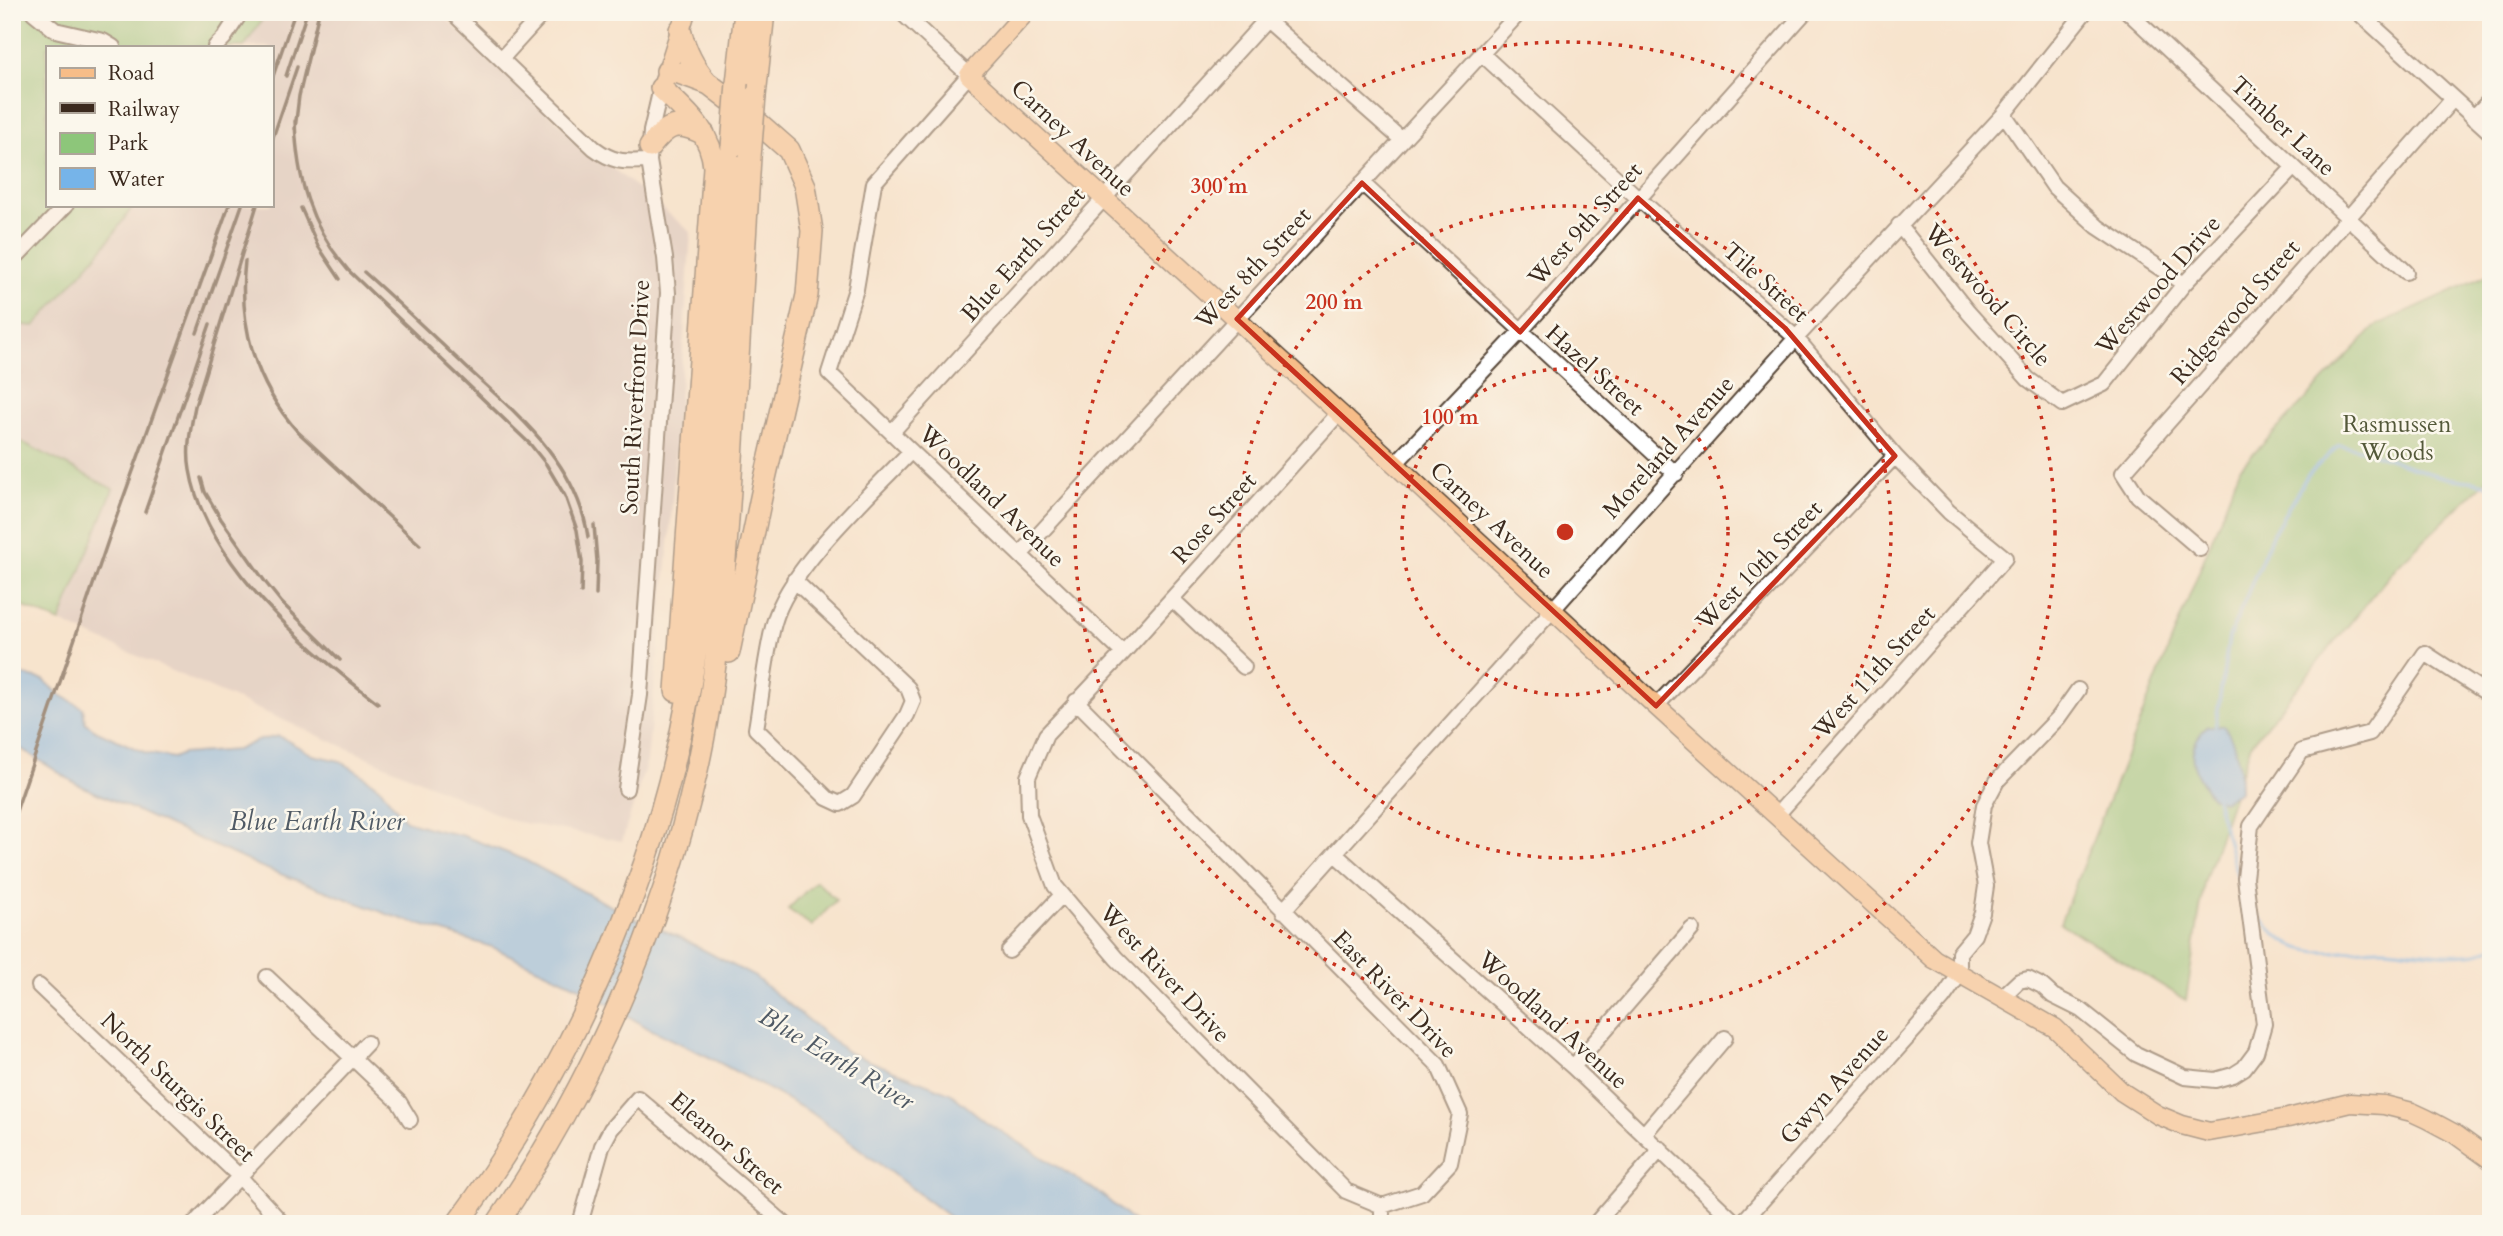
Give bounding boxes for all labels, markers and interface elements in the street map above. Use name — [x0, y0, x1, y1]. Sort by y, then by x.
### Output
legend — [46, 46, 273, 206]
text: Road — [108, 59, 154, 88]
street label: Timber Lane — [2223, 69, 2343, 184]
street label: Carney Avenue — [1003, 72, 1142, 205]
text: Railway — [108, 95, 180, 124]
text: Park — [108, 129, 149, 158]
street label: West 9th Street — [1520, 155, 1650, 294]
text: Water — [107, 165, 164, 194]
text: 300 m — [1190, 172, 1248, 201]
street label: Blue Earth Street — [954, 179, 1093, 329]
street label: West 8th Street — [1187, 199, 1319, 338]
street label: Westwood Drive — [2088, 208, 2228, 363]
street label: Westwood Circle — [1916, 216, 2059, 374]
street label: Ridgewood Street — [2163, 232, 2308, 392]
street label: Tile Street — [1715, 235, 1816, 330]
street label: South Riverfront Drive — [613, 279, 658, 515]
text: 200 m — [1305, 288, 1363, 317]
street label: Hazel Street — [1538, 317, 1651, 424]
street label: Moreland Avenue — [1595, 369, 1742, 526]
text: 100 m — [1421, 403, 1479, 432]
park label: Rasmussen Woods — [2342, 408, 2452, 469]
street label: Woodland Avenue — [910, 417, 1072, 575]
street label: Carney Avenue — [1422, 454, 1561, 587]
street label: Rose Street — [1164, 465, 1265, 571]
street label: West 10th Street — [1688, 493, 1830, 638]
centre of rings — [1553, 520, 1577, 544]
street label: West 11th Street — [1805, 598, 1943, 747]
water label: Blue Earth River — [230, 804, 406, 839]
street label: West River Drive — [1091, 896, 1238, 1050]
street label: East River Drive — [1325, 923, 1464, 1066]
street label: Woodland Avenue — [1469, 943, 1635, 1097]
water label: Blue Earth River — [753, 998, 922, 1119]
street label: North Sturgis Street — [93, 1005, 263, 1170]
street label: Gwyn Avenue — [1772, 1019, 1896, 1152]
street label: Eleanor Street — [662, 1084, 791, 1203]

